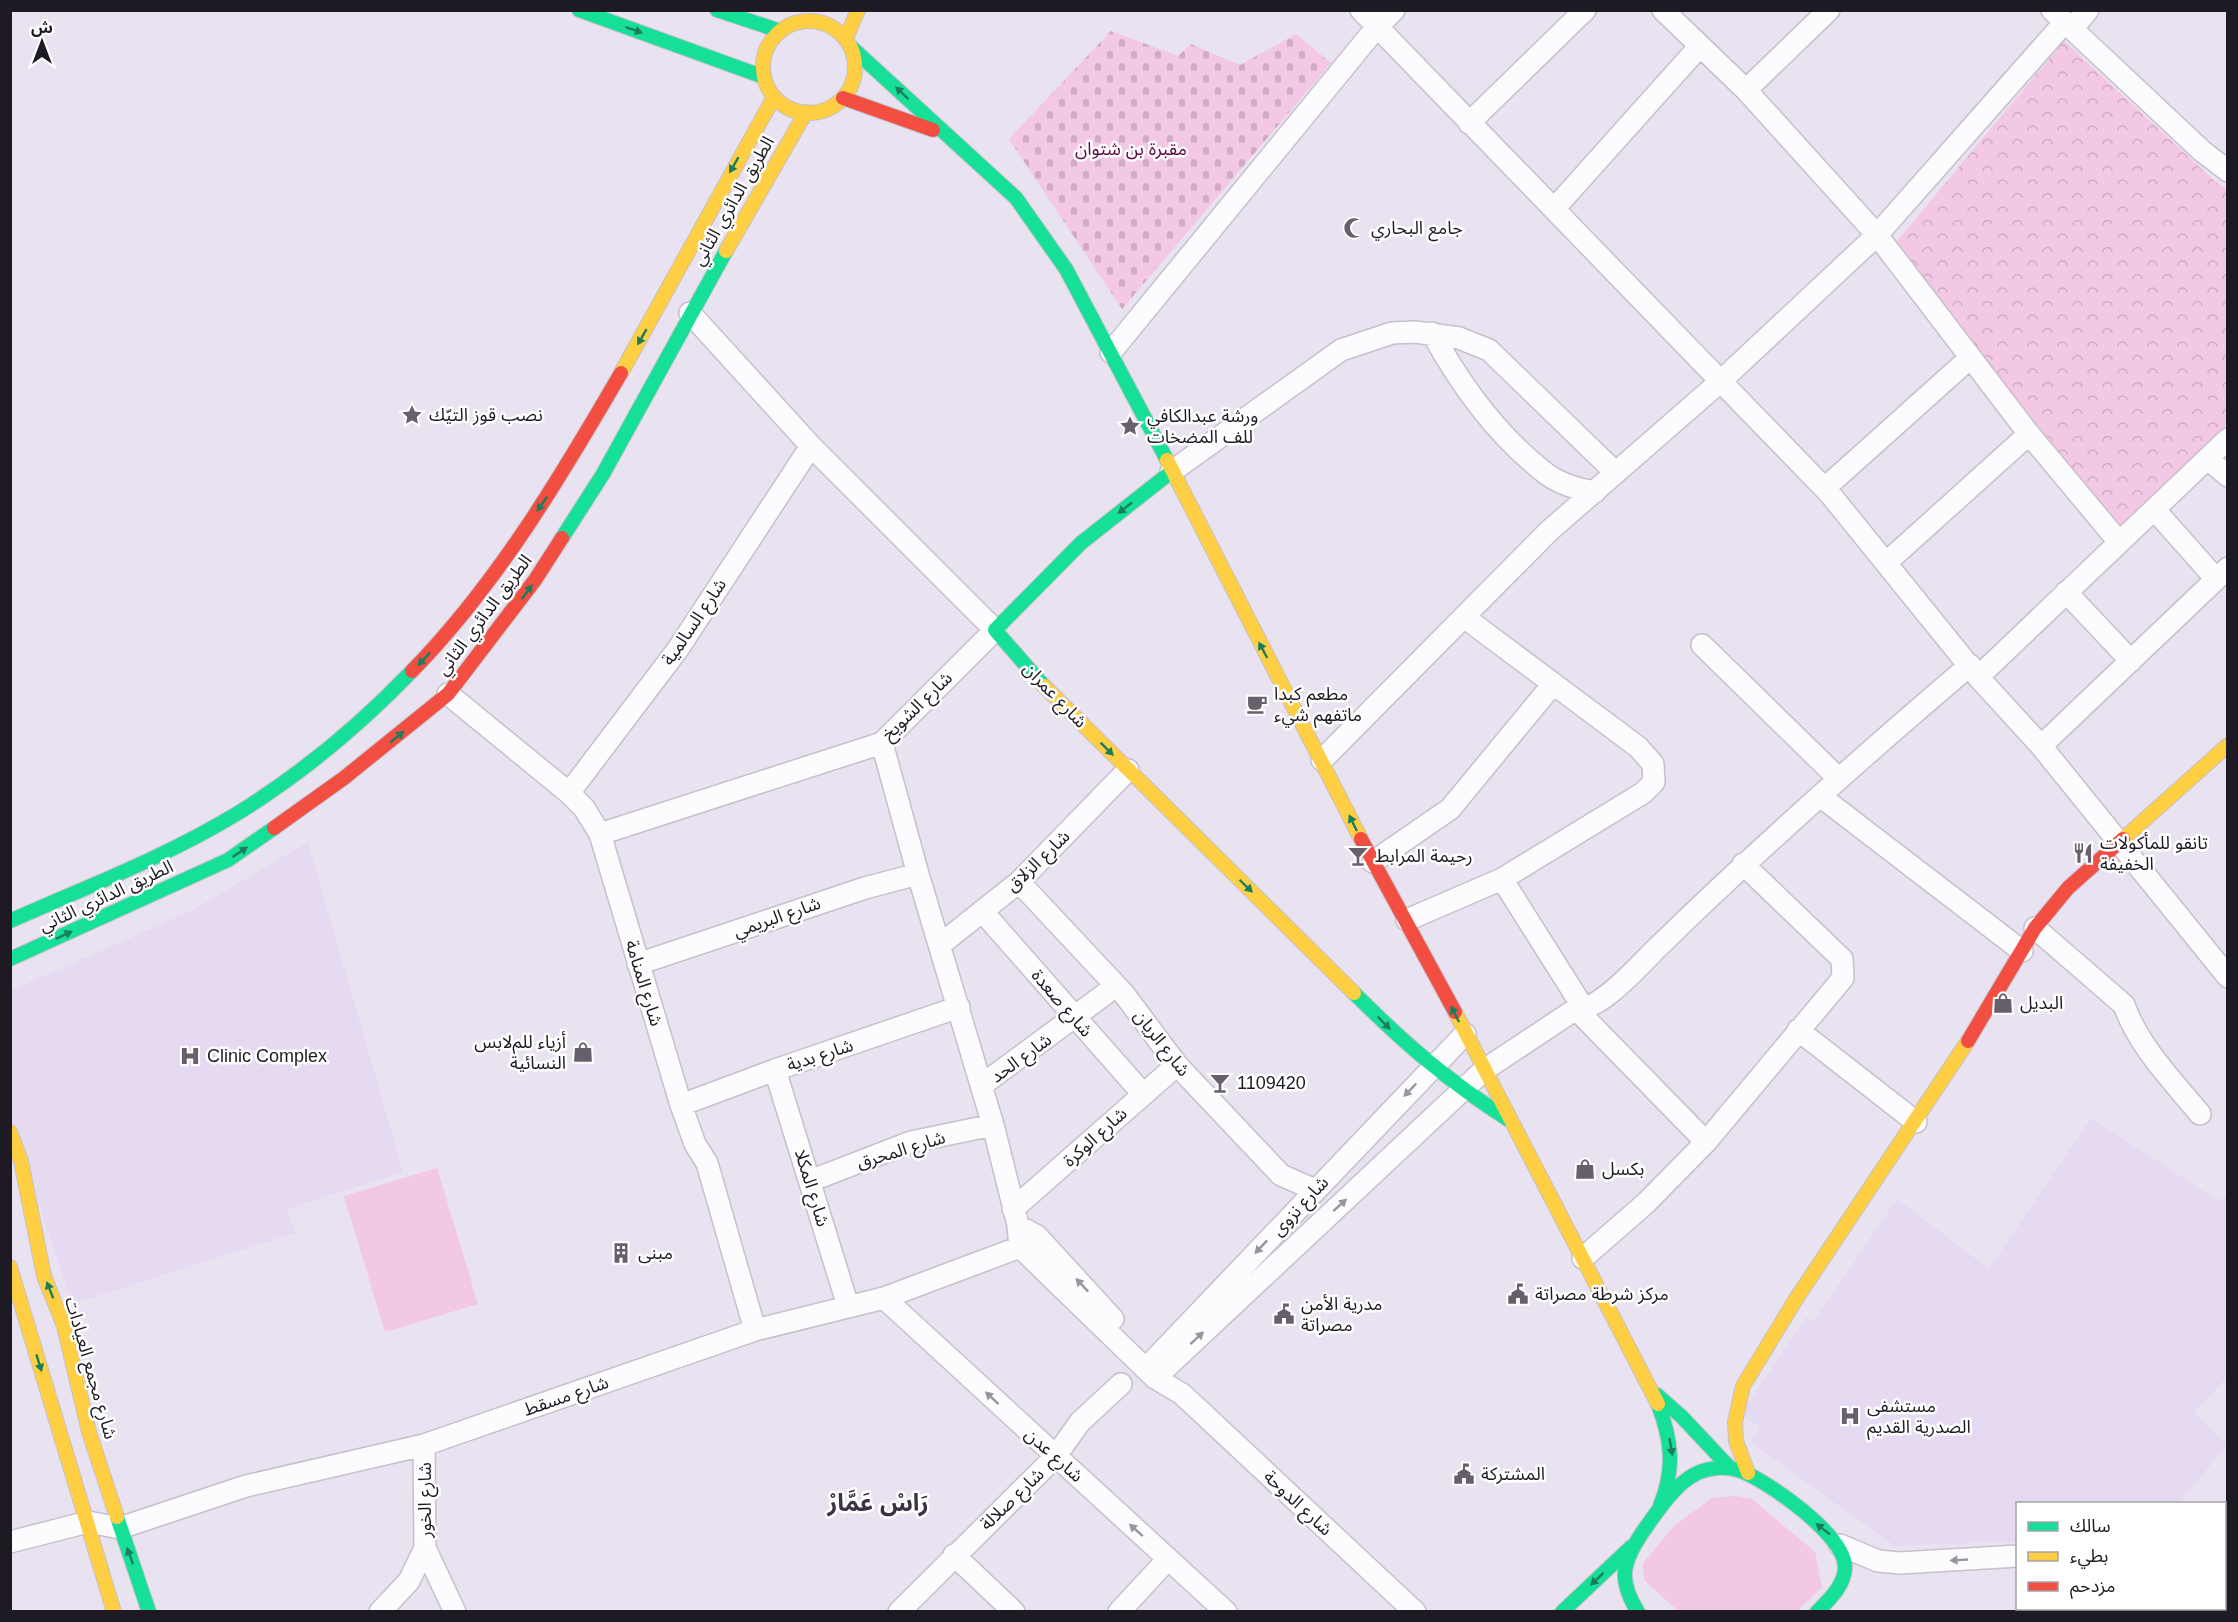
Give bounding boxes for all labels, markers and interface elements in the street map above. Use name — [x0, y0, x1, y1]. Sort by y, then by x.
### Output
north arrow — [12, 12, 72, 72]
text: ش — [31, 19, 53, 37]
one-way arrow — [625, 25, 643, 35]
one-way arrow — [894, 86, 909, 100]
street label: الطريق الدائري الثاني — [688, 133, 781, 271]
park label: مقبرة بن شتوان — [1075, 139, 1187, 160]
one-way arrow — [729, 157, 739, 174]
mosque icon: جامع البحاري — [1342, 216, 1366, 240]
place label: جامع البحاري — [1371, 218, 1463, 242]
one-way arrow — [637, 329, 647, 346]
place icon: نصب قوز التيّك — [400, 403, 424, 427]
place label: نصب قوز التيّك — [429, 405, 543, 426]
place label: ورشة عبدالكافي للف المضخات — [1147, 406, 1258, 447]
place icon: ورشة عبدالكافي للف المضخات — [1118, 414, 1142, 438]
one-way arrow — [536, 496, 548, 512]
one-way arrow — [1117, 501, 1133, 514]
street label: الطريق الدائري الثاني — [432, 551, 538, 681]
street label: شارع السالمية — [658, 575, 734, 671]
one-way arrow — [520, 585, 532, 600]
one-way arrow — [1258, 642, 1268, 659]
one-way arrow — [417, 652, 431, 666]
street label: شارع عمران — [1016, 658, 1091, 735]
street label: شارع الشويخ — [878, 668, 959, 747]
place label: مطعم كبدا ماتفهم شيء — [1274, 684, 1362, 728]
cafe icon: مطعم كبدا ماتفهم شيء — [1245, 692, 1269, 716]
one-way arrow — [389, 730, 405, 743]
one-way arrow — [1099, 741, 1113, 755]
one-way arrow — [1349, 815, 1358, 832]
street label: شارع الزلاق — [1002, 826, 1077, 899]
place label: تانقو للمأكولات الخفيفة — [2100, 832, 2208, 874]
restaurant icon: تانقو للمأكولات الخفيفة — [2071, 841, 2095, 865]
bar icon: رحيمة المرابط — [1346, 844, 1370, 868]
one-way arrow — [231, 846, 248, 857]
place label: رحيمة المرابط — [1375, 846, 1472, 867]
street label: الطريق الدائري الثاني — [36, 856, 178, 939]
one-way arrow — [1238, 878, 1252, 892]
street label: شارع البريمي — [731, 893, 825, 945]
one-way arrow — [55, 930, 73, 940]
street label: شارع المنامة — [618, 937, 667, 1030]
street label: شارع صعدة — [1024, 965, 1097, 1043]
shop icon: البديل — [1991, 991, 2015, 1015]
place label: البديل — [2020, 993, 2063, 1014]
one-way arrow — [1450, 1005, 1460, 1022]
street label: شارع الريان — [1127, 1006, 1194, 1083]
one-way arrow — [1377, 1016, 1391, 1030]
street label: شارع الحد — [987, 1029, 1058, 1090]
place label: أزياء للمﻻبس النسائية — [474, 1031, 566, 1073]
street label: شارع بدية — [784, 1035, 857, 1079]
shop icon: أزياء للمﻻبس النسائية — [571, 1040, 595, 1064]
hospital icon: Clinic Complex — [178, 1044, 202, 1068]
place label: Clinic Complex — [207, 1046, 327, 1066]
bar icon: 1109420 — [1208, 1071, 1232, 1095]
place label: 1109420 — [1237, 1073, 1306, 1093]
one-way arrow — [1403, 1083, 1417, 1098]
street label: شارع الوكرة — [1059, 1103, 1134, 1174]
street label: شارع المحرق — [854, 1127, 949, 1177]
street label: شارع المكلا — [787, 1147, 833, 1230]
shop icon: بكسل — [1573, 1157, 1597, 1181]
place label: بكسل — [1602, 1159, 1644, 1180]
street label: شارع نزوى — [1268, 1172, 1335, 1243]
one-way arrow — [1332, 1199, 1347, 1212]
one-way arrow — [1255, 1239, 1268, 1254]
building icon: مبنى — [609, 1241, 633, 1265]
place label: مبنى — [638, 1243, 673, 1264]
one-way arrow — [1075, 1277, 1089, 1292]
one-way arrow — [44, 1280, 54, 1298]
public building icon: مركز شرطة مصراتة — [1506, 1282, 1530, 1306]
place label: مركز شرطة مصراتة — [1535, 1284, 1669, 1305]
place label: مدرية الأمن مصراتة — [1301, 1294, 1383, 1336]
street label: شارع مجمع العيادات — [57, 1295, 121, 1443]
public building icon: مدرية الأمن مصراتة — [1272, 1302, 1296, 1326]
one-way arrow — [1190, 1331, 1204, 1345]
one-way arrow — [35, 1354, 45, 1372]
street label: شارع مسقط — [521, 1372, 612, 1424]
one-way arrow — [985, 1392, 1000, 1405]
place label: مستشفى الصدرية القديم — [1867, 1396, 1971, 1440]
hospital icon: مستشفى الصدرية القديم — [1838, 1404, 1862, 1428]
street label: شارع عدن — [1018, 1424, 1087, 1489]
one-way arrow — [1667, 1437, 1676, 1456]
street label: شارع الخور — [415, 1462, 439, 1539]
public building icon: المشتركة — [1452, 1462, 1476, 1486]
street label: شارع صلالة — [976, 1464, 1051, 1537]
place label: المشتركة — [1481, 1464, 1545, 1485]
street label: شارع الدوحة — [1257, 1466, 1336, 1543]
district label: رَاسْ عَمَّارْ — [826, 1489, 929, 1517]
legend — [2016, 1502, 2226, 1610]
text: سالك — [2070, 1516, 2111, 1536]
one-way arrow — [1129, 1524, 1144, 1537]
one-way arrow — [1816, 1524, 1831, 1536]
text: بطيء — [2070, 1546, 2108, 1569]
one-way arrow — [124, 1547, 134, 1565]
one-way arrow — [1950, 1555, 1969, 1564]
one-way arrow — [1589, 1572, 1604, 1586]
text: مزدحم — [2070, 1576, 2115, 1599]

